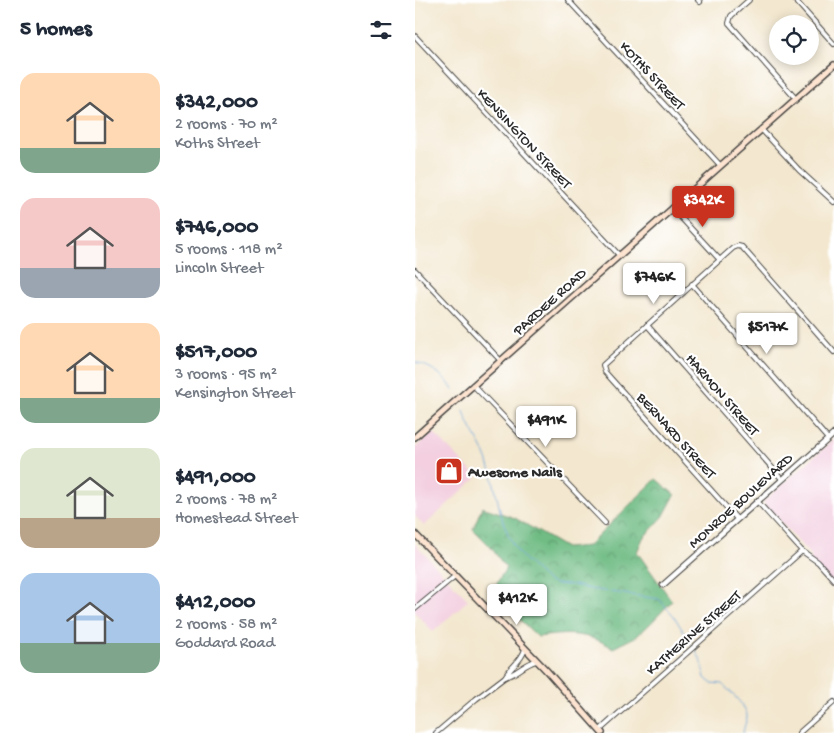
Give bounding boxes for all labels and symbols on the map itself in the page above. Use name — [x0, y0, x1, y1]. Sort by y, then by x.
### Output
street label: KOTHS STREET — [615, 38, 689, 115]
street label: KENSINGTON STREET — [472, 86, 575, 194]
pin: $342K — [668, 186, 738, 228]
pin: $746K — [619, 262, 689, 305]
street label: PARDEE ROAD — [509, 265, 591, 341]
pin: $517K — [732, 312, 802, 355]
street label: HARMON STREET — [681, 350, 763, 441]
street label: BERNARD STREET — [631, 389, 720, 484]
pin: $491K — [511, 406, 581, 448]
street label: MONROE BOULEVARD — [686, 450, 797, 553]
shop icon: Awesome Nails — [434, 456, 464, 486]
place label: Awesome Nails — [467, 464, 563, 482]
pin: $412K — [482, 584, 552, 626]
street label: KATHERINE STREET — [643, 587, 746, 680]

